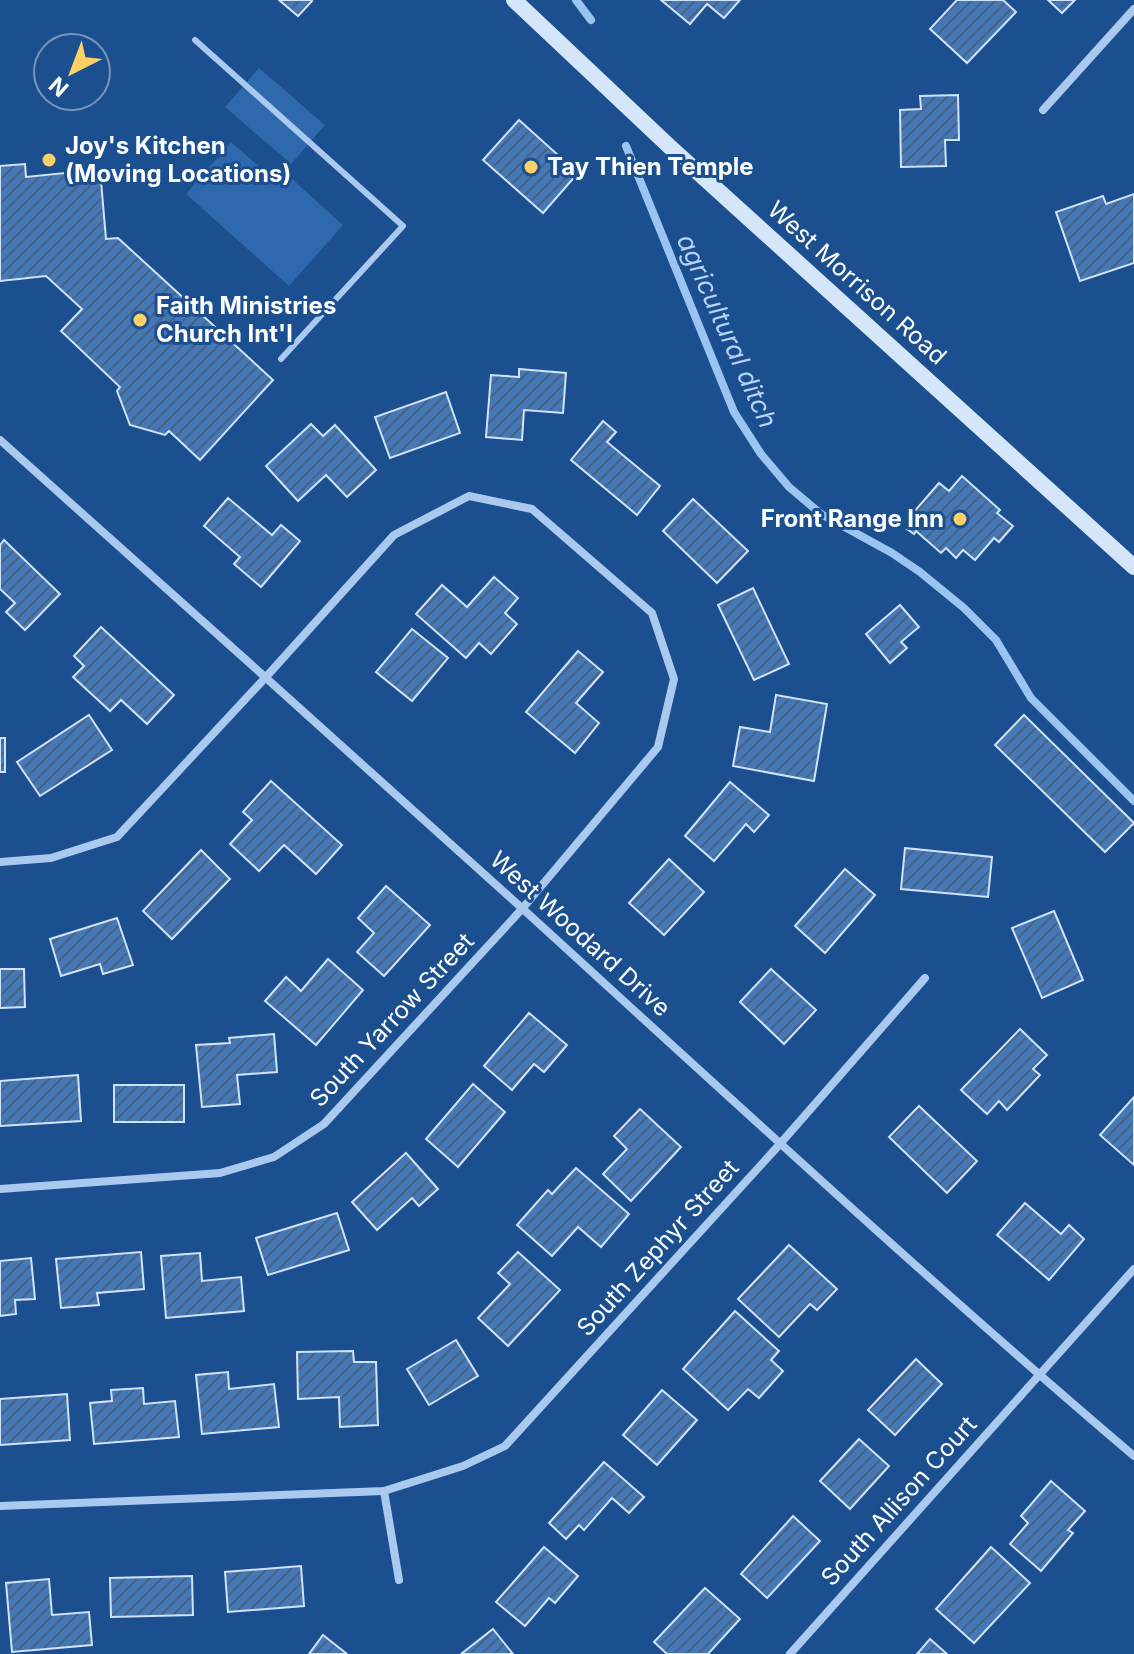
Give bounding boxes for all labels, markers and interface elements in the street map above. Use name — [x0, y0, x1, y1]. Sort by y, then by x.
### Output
north arrow — [32, 32, 112, 112]
text: N — [44, 72, 74, 102]
place label: Joy's Kitchen (Moving Locations) — [65, 131, 291, 188]
marker: Joy's Kitchen (Moving Locations) — [40, 151, 58, 169]
place label: Tay Thien Temple — [547, 152, 754, 181]
marker: Tay Thien Temple — [522, 158, 540, 176]
street label: West Morrison Road — [762, 195, 953, 370]
water label: agricultural ditch — [671, 229, 784, 433]
place label: Faith Ministries Church Int'l — [156, 291, 336, 348]
marker: Faith Ministries Church Int'l — [131, 311, 149, 329]
place label: Front Range Inn — [761, 504, 944, 533]
marker: Front Range Inn — [951, 510, 969, 528]
street label: West Woodard Drive — [484, 845, 677, 1022]
street label: South Yarrow Street — [304, 927, 480, 1113]
street label: South Zephyr Street — [571, 1153, 745, 1342]
street label: South Allison Court — [815, 1410, 982, 1591]

